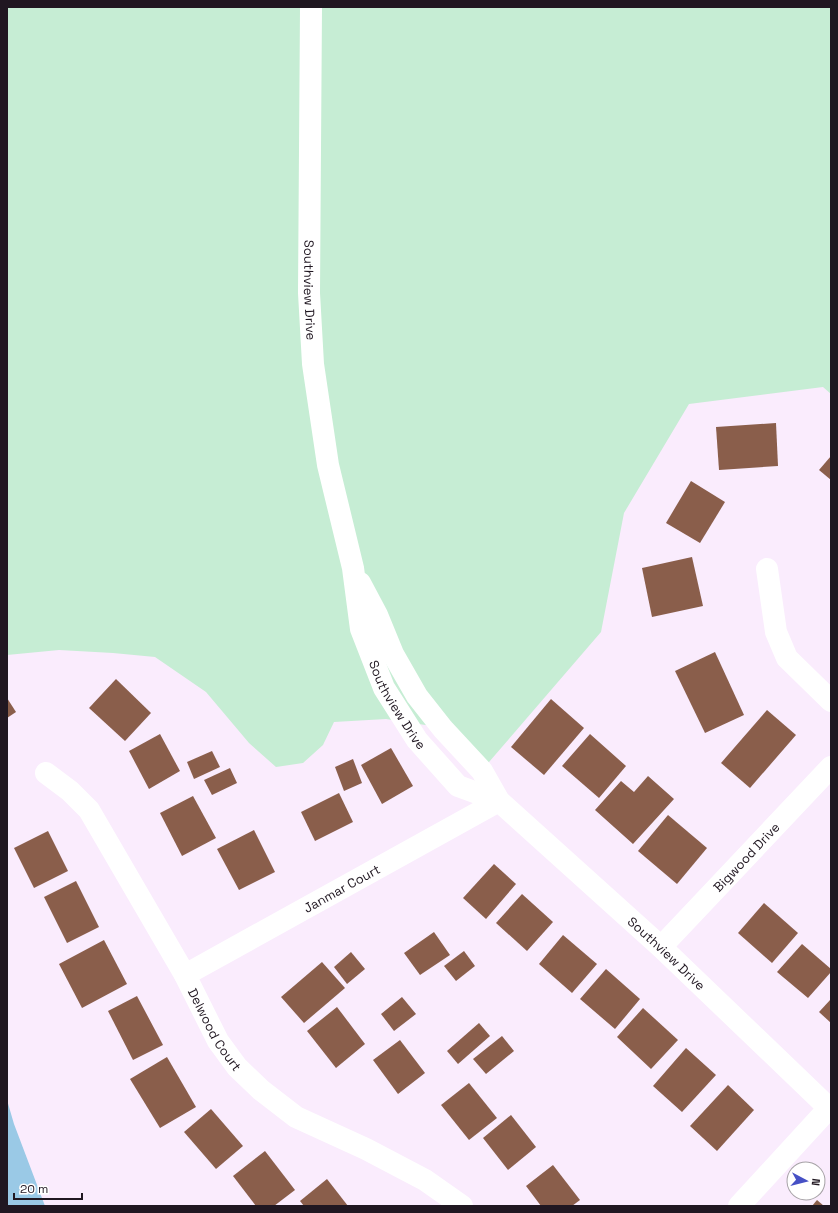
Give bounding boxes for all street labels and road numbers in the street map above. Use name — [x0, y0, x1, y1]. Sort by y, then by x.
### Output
street label: Southview Drive — [300, 240, 320, 341]
street label: Southview Drive — [365, 658, 430, 753]
street label: Bigwood Drive — [709, 819, 783, 895]
street label: Janmar Court — [300, 860, 383, 916]
street label: Southview Drive — [624, 913, 709, 994]
street label: Delwood Court — [184, 985, 245, 1074]

